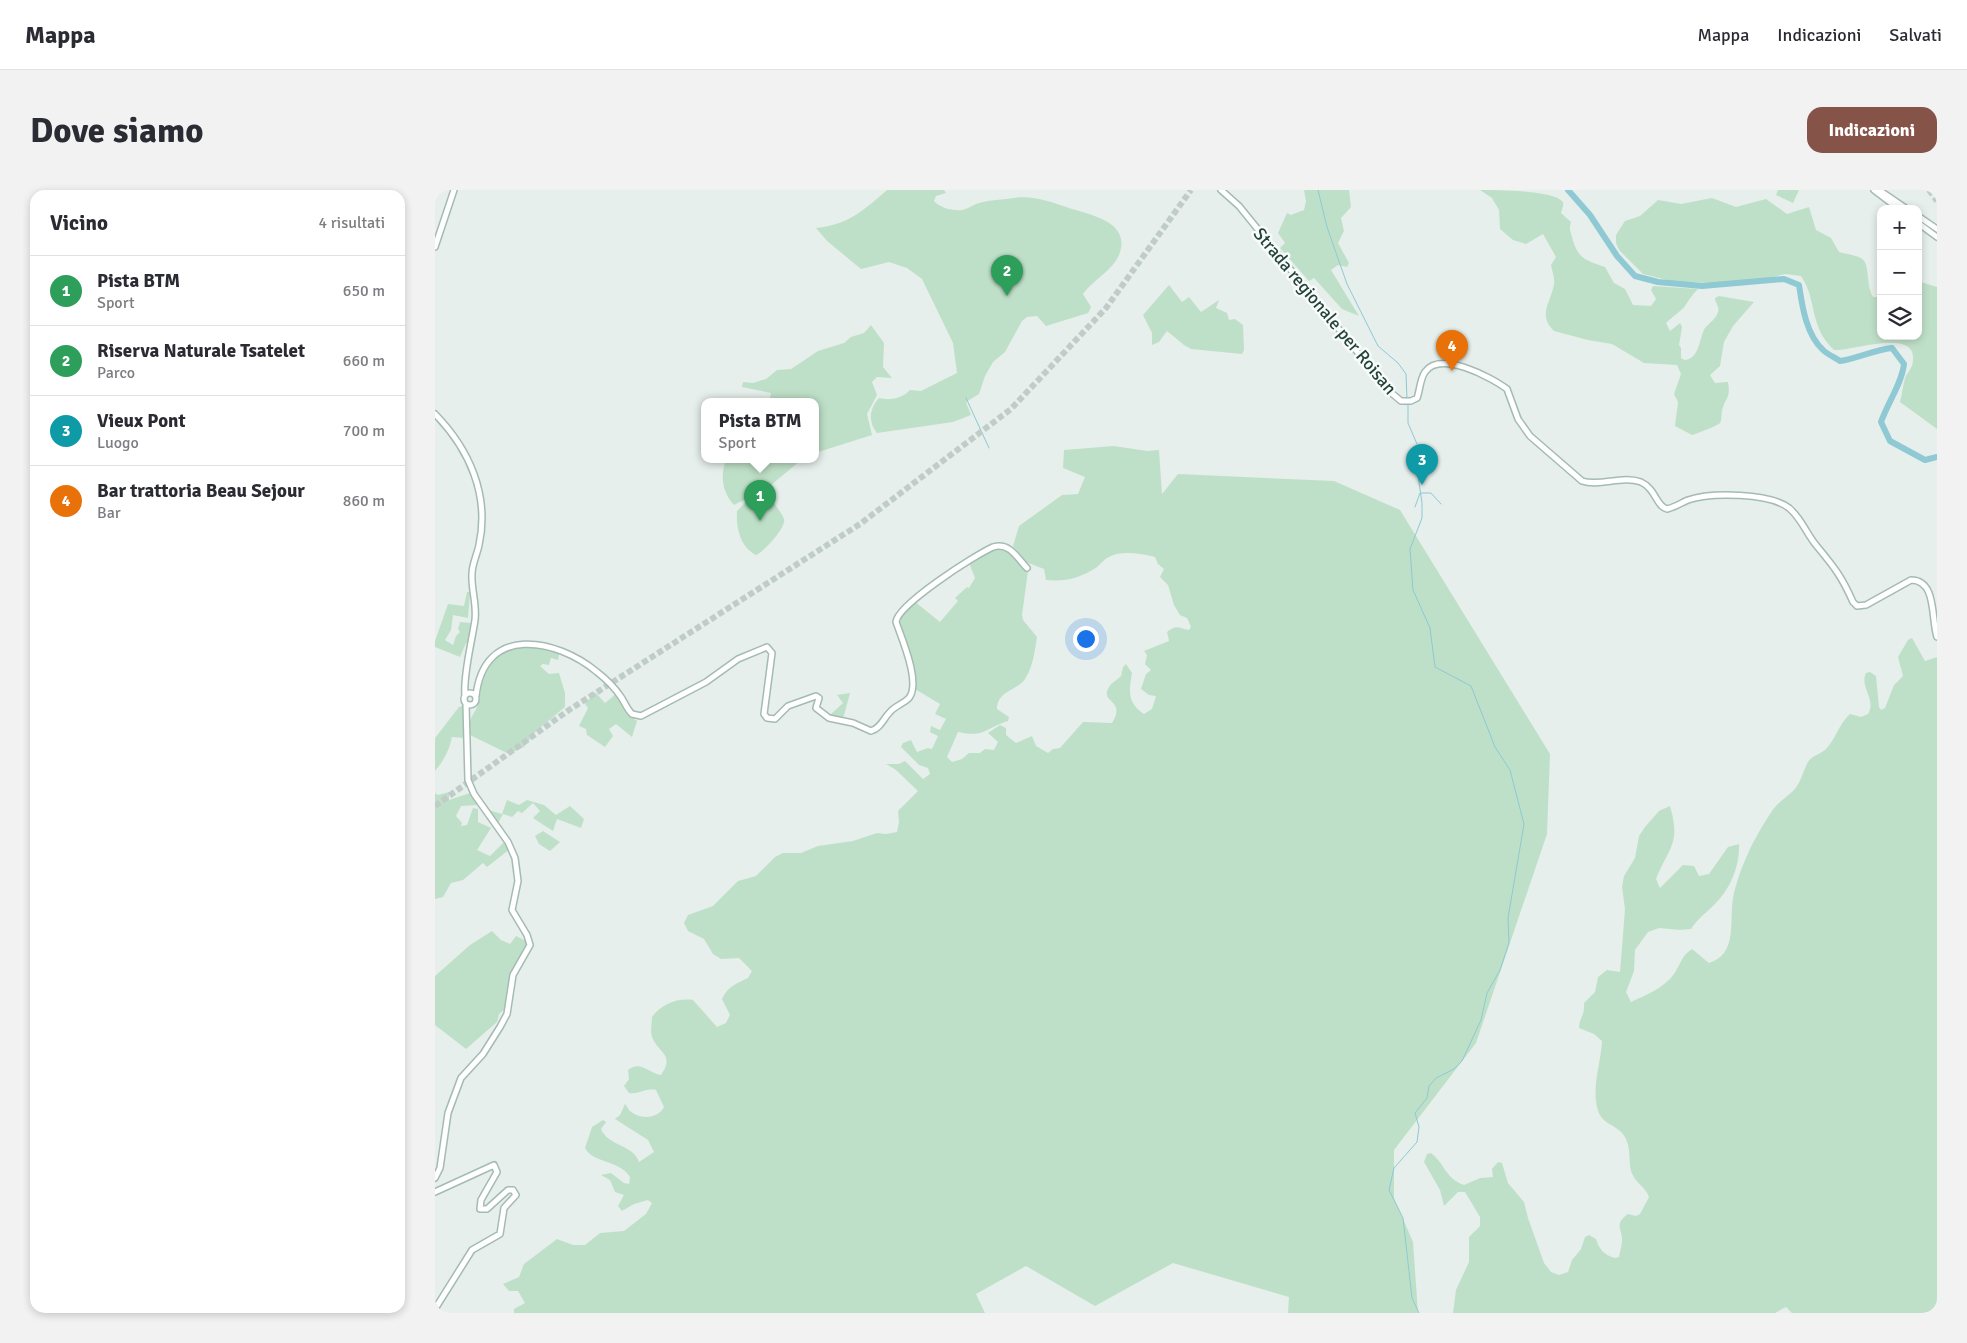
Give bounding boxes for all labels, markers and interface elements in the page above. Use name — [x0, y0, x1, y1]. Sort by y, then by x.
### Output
text: Mappa — [25, 20, 95, 50]
text: Mappa — [1697, 24, 1749, 46]
text: Indicazioni — [1777, 24, 1861, 46]
text: Salvati — [1889, 24, 1942, 46]
button: Indicazioni — [1807, 107, 1937, 153]
text: Dove siamo — [30, 109, 204, 152]
map controls — [1877, 205, 1922, 340]
button: + — [1877, 205, 1922, 250]
text: Vicino — [50, 210, 108, 236]
text: 4 risultati — [319, 213, 385, 233]
street label: Strada regionale per Roisan — [1249, 223, 1401, 399]
button: − — [1877, 250, 1922, 295]
pin: 2 — [991, 255, 1023, 296]
text: Pista BTM — [97, 269, 180, 293]
text: 1 — [62, 281, 70, 301]
text: 650 m — [343, 281, 385, 301]
text: Sport — [97, 293, 135, 313]
button: layers — [1877, 295, 1922, 340]
pin: 4 — [1436, 330, 1468, 371]
text: Riserva Naturale Tsatelet — [97, 339, 305, 363]
text: 2 — [62, 351, 70, 371]
text: 660 m — [343, 351, 385, 371]
text: Parco — [97, 363, 135, 383]
popup — [701, 398, 819, 463]
text: Vieux Pont — [97, 409, 186, 433]
text: Pista BTM — [719, 409, 801, 433]
text: 3 — [62, 421, 70, 441]
text: 700 m — [343, 421, 385, 441]
text: Luogo — [97, 433, 139, 453]
text: Sport — [719, 433, 756, 453]
pin: 3 — [1406, 444, 1438, 485]
text: Bar trattoria Beau Sejour — [97, 479, 305, 503]
pin: 1 — [744, 480, 776, 521]
text: 4 — [62, 491, 70, 511]
text: 860 m — [343, 491, 385, 511]
text: Bar — [97, 503, 121, 523]
your location — [1073, 626, 1099, 652]

